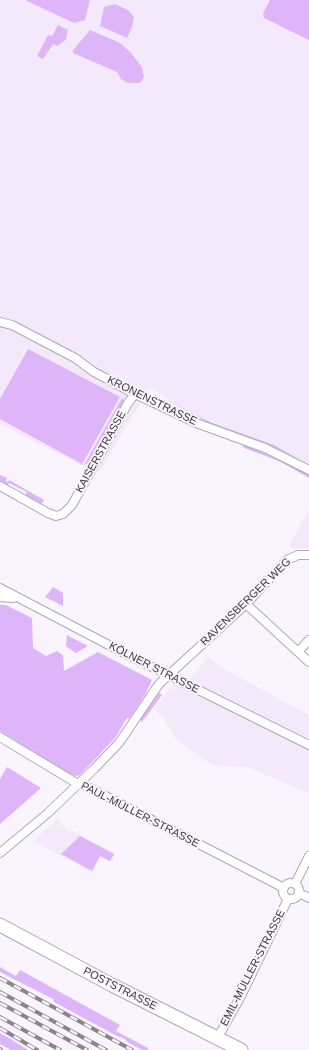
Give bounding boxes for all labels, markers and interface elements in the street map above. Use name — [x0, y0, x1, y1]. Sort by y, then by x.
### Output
street label: KRONENSTRASSE — [105, 373, 199, 429]
street label: KAISERSTRASSE — [73, 409, 129, 495]
street label: RAVENSBERGER WEG — [198, 556, 294, 648]
street label: KÖLNER STRASSE — [107, 640, 201, 696]
street label: PAUL-MÜLLER-STRASSE — [79, 779, 201, 851]
street label: EMIL-MÜLLER-STRASSE — [218, 908, 288, 1028]
street label: POSTSTRASSE — [81, 965, 159, 1013]

